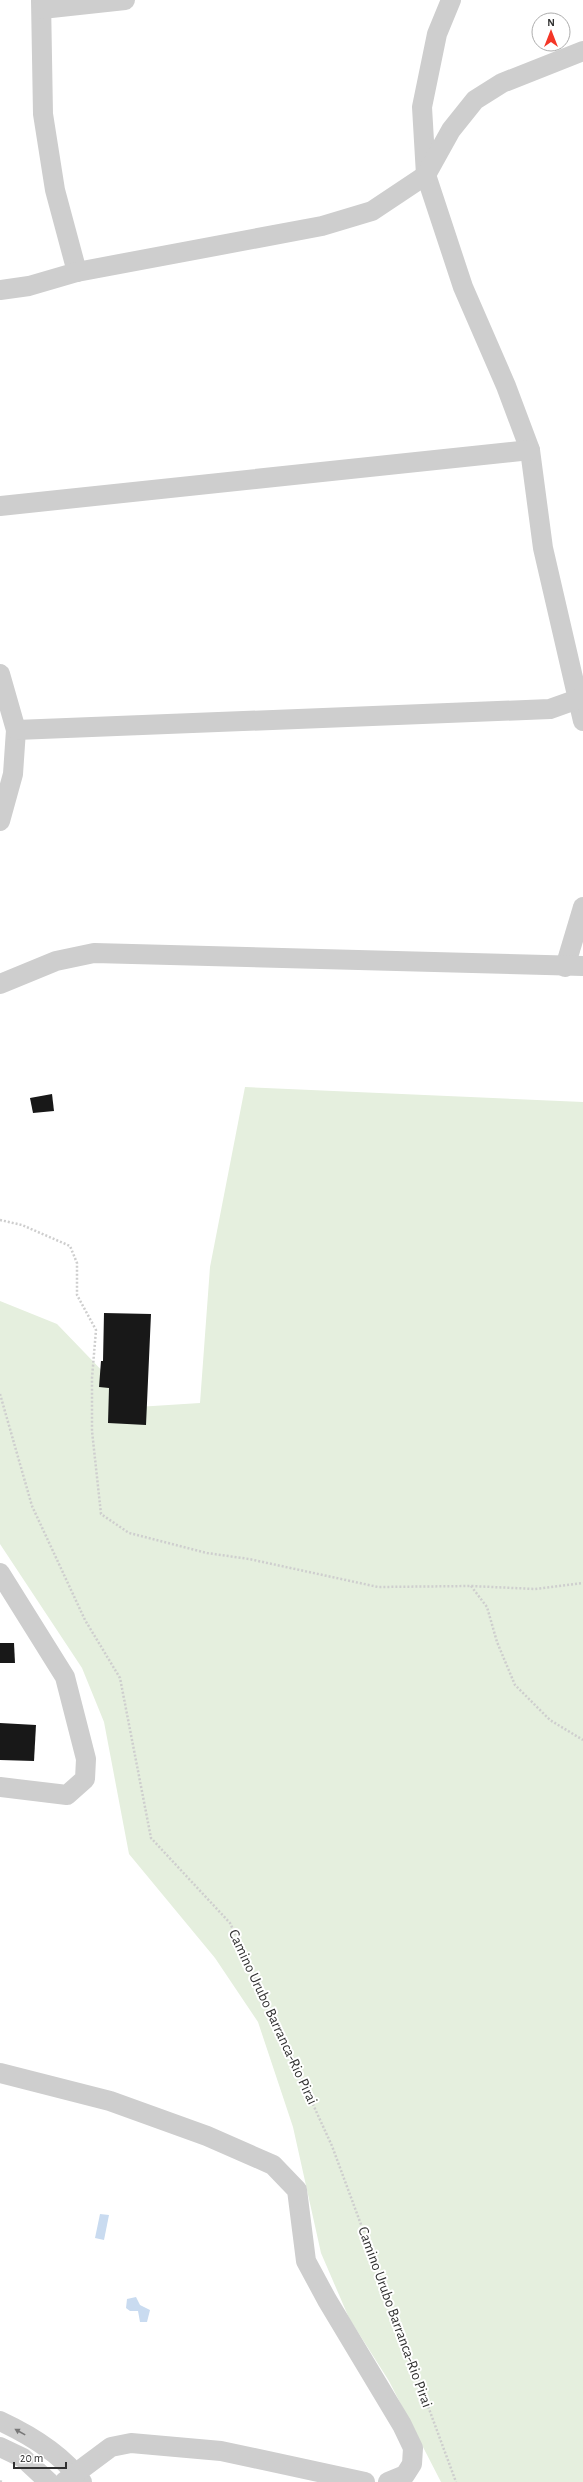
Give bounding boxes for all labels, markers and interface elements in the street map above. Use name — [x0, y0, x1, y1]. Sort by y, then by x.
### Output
north arrow — [531, 12, 571, 52]
text: N — [547, 17, 555, 28]
street label: Camino Urubo Barranca-Rio Pirai — [226, 1927, 320, 2107]
street label: Camino Urubo Barranca-Rio Pirai — [355, 2225, 435, 2409]
one-way arrow — [14, 2428, 26, 2435]
scale bar — [14, 2444, 66, 2470]
text: 20 m — [20, 2452, 43, 2464]

